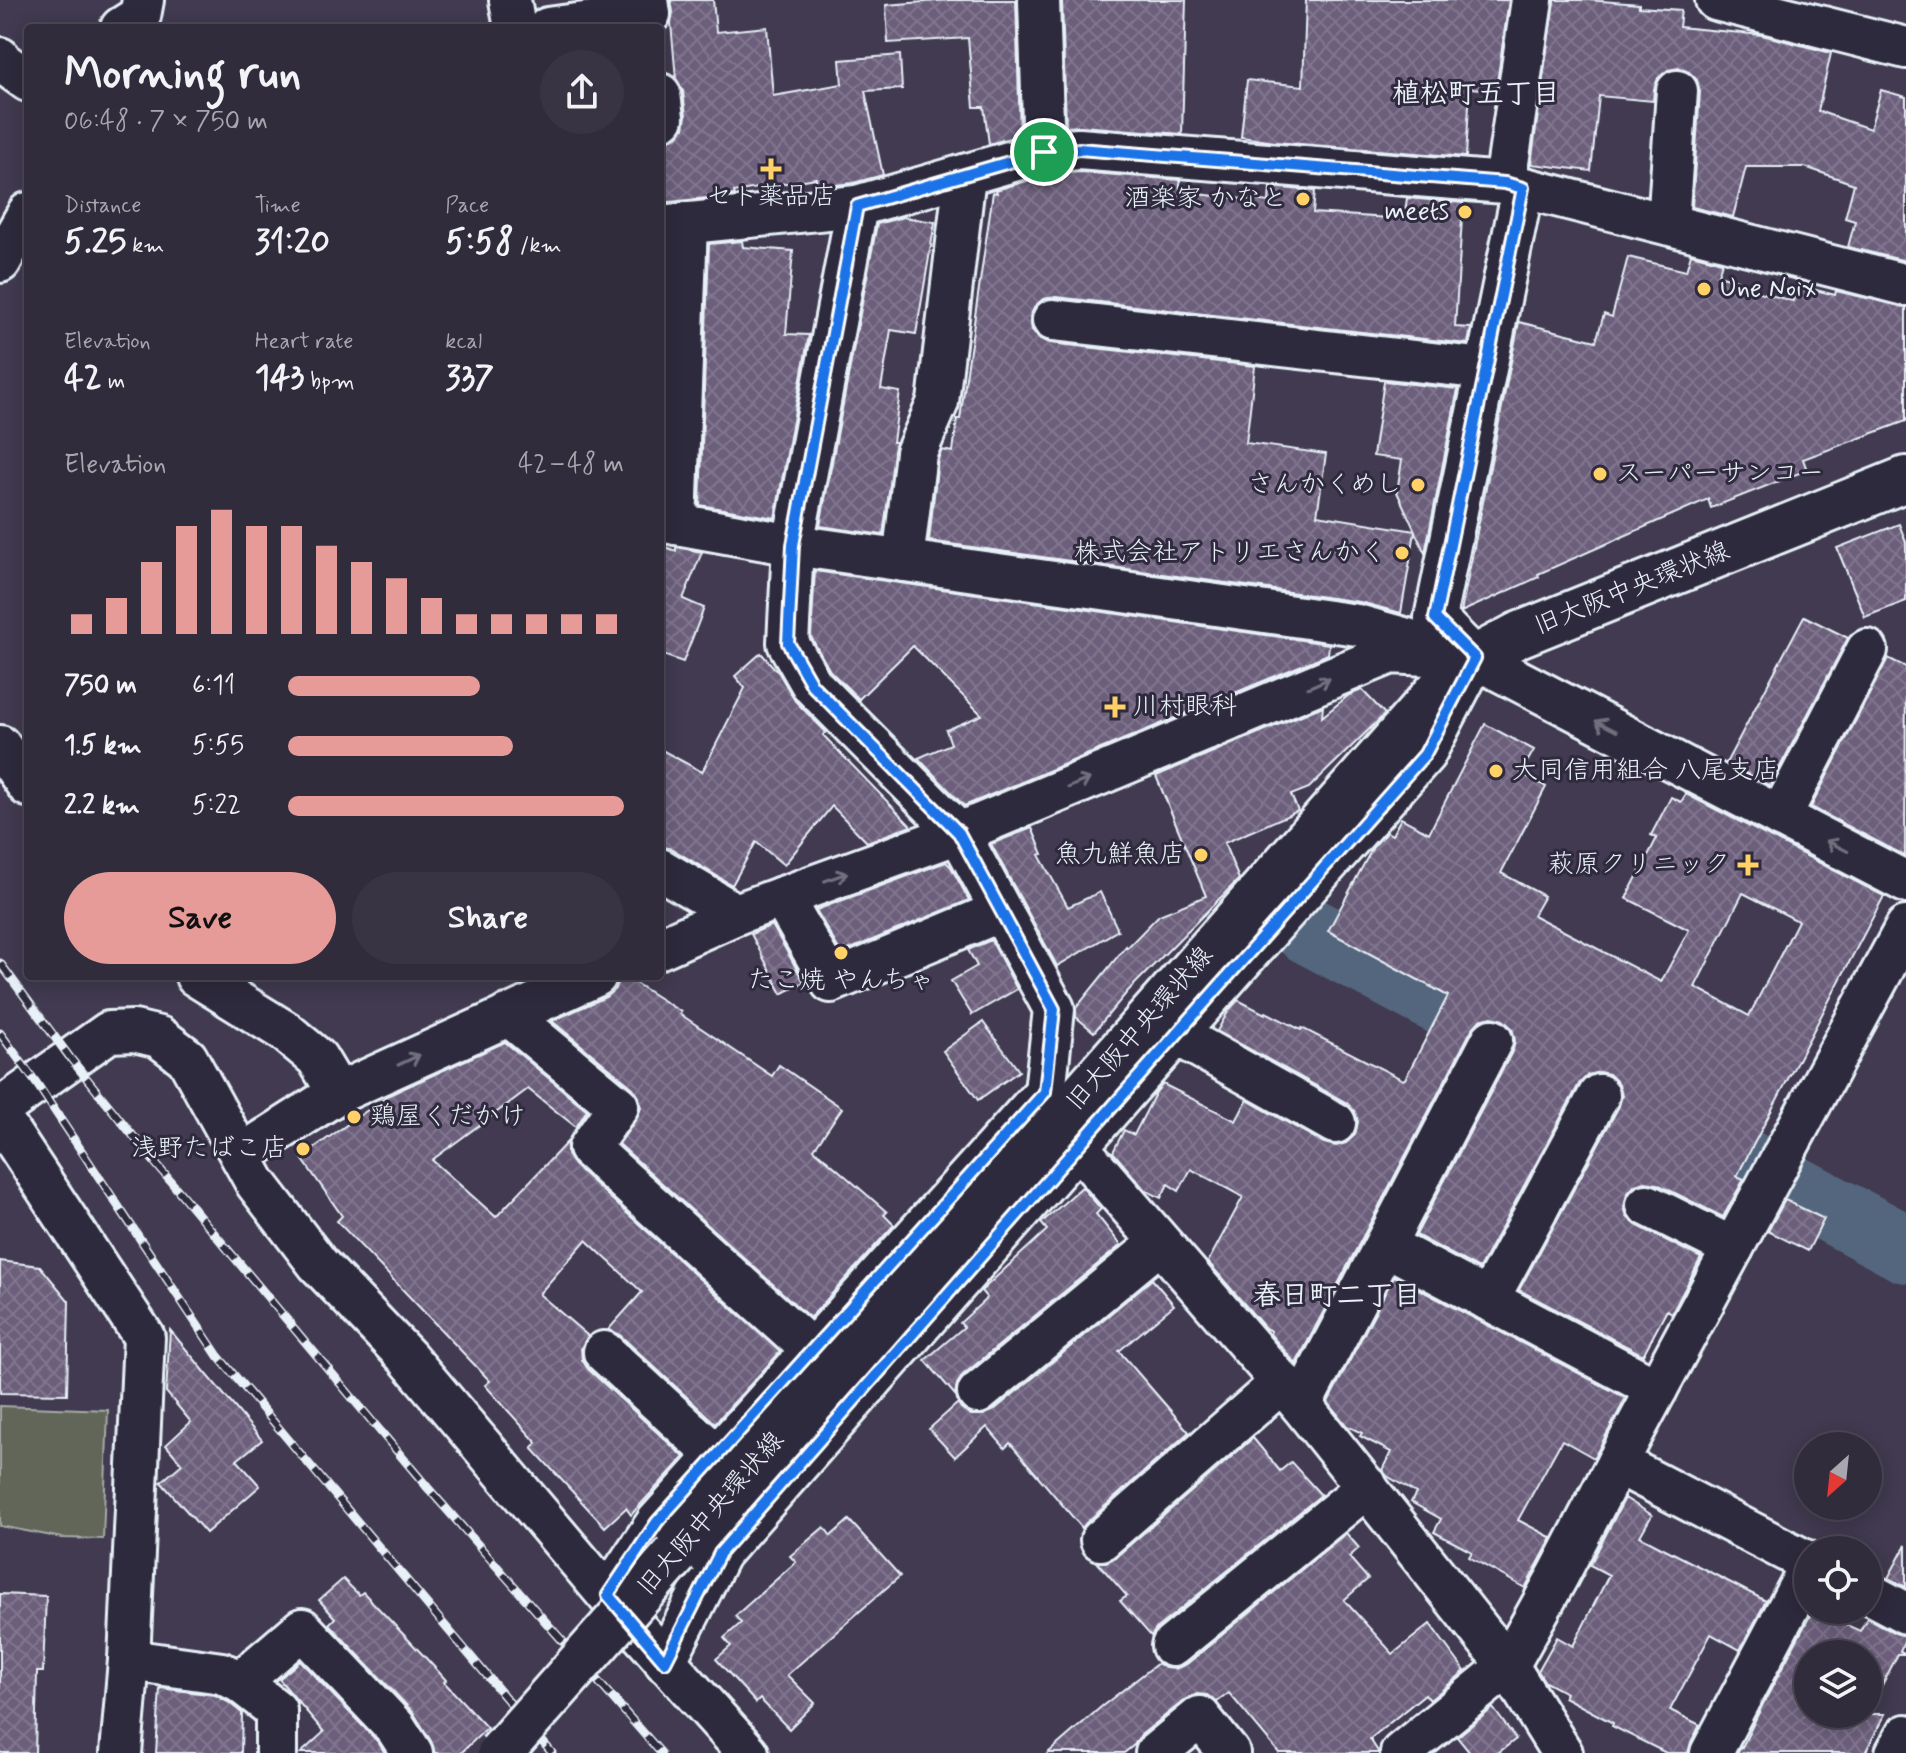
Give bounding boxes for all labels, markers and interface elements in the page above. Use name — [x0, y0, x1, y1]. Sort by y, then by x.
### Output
text: Morning run — [64, 46, 301, 104]
button: share — [540, 50, 624, 134]
district label: 植松町五丁目 — [1392, 76, 1560, 113]
text: 06:48 · 7 × 750 m — [64, 105, 268, 139]
pin — [1010, 118, 1078, 186]
icon: arrive — [1022, 130, 1066, 174]
marker: セト薬品店 — [762, 160, 780, 178]
place label: セト薬品店 — [706, 180, 836, 214]
place label: 酒楽家 かなと — [1124, 182, 1287, 216]
marker: 酒楽家 かなと — [1294, 190, 1312, 208]
text: Distance — [64, 192, 141, 220]
text: Time — [255, 192, 301, 220]
text: Pace — [445, 192, 489, 220]
place label: meets — [1384, 195, 1449, 229]
marker: meets — [1456, 203, 1474, 221]
text: 5.25 — [64, 220, 126, 265]
text: 31:20 — [255, 220, 330, 265]
text: 5:58 — [445, 220, 514, 265]
text: km — [126, 232, 164, 260]
text: /km — [514, 232, 561, 260]
place label: Une Noix — [1720, 272, 1816, 306]
marker: Une Noix — [1695, 280, 1713, 298]
text: Elevation — [64, 328, 151, 356]
text: Heart rate — [255, 328, 353, 356]
text: kcal — [445, 328, 482, 356]
text: 42 — [64, 356, 102, 401]
text: 143 — [255, 356, 304, 401]
text: 337 — [445, 356, 494, 401]
text: m — [102, 368, 125, 396]
text: bpm — [304, 368, 355, 396]
text: Elevation — [64, 448, 166, 482]
text: 42–48 m — [518, 448, 624, 482]
place label: スーパーサンコー — [1616, 457, 1824, 491]
marker: スーパーサンコー — [1591, 465, 1609, 483]
place label: さんかくめし — [1248, 468, 1402, 502]
marker: さんかくめし — [1409, 476, 1427, 494]
street label: 旧大阪中央環状線 — [1529, 534, 1735, 644]
place label: 株式会社アトリエさんかく — [1074, 536, 1386, 570]
marker: 株式会社アトリエさんかく — [1393, 544, 1411, 562]
text: 750 m — [64, 669, 137, 703]
text: 6:11 — [192, 669, 235, 703]
one-way arrow — [1306, 675, 1331, 690]
place label: 川村眼科 — [1133, 690, 1237, 724]
marker: 川村眼科 — [1104, 696, 1126, 718]
one-way arrow — [1595, 718, 1619, 734]
text: 1.5 km — [64, 729, 142, 763]
text: 5:55 — [192, 729, 244, 763]
place label: 大同信用組合 八尾支店 — [1512, 754, 1779, 788]
marker: 大同信用組合 八尾支店 — [1487, 762, 1505, 780]
one-way arrow — [1066, 775, 1091, 789]
text: 2.2 km — [64, 789, 140, 823]
text: 5:22 — [192, 789, 241, 823]
place label: 魚九鮮魚店 — [1055, 838, 1185, 872]
one-way arrow — [1825, 838, 1849, 853]
marker: 魚九鮮魚店 — [1192, 846, 1210, 864]
place label: 萩原クリニック — [1548, 848, 1730, 882]
marker: 萩原クリニック — [1737, 854, 1759, 876]
one-way arrow — [824, 869, 848, 883]
button: Save — [64, 872, 336, 964]
button: Share — [352, 872, 624, 964]
street label: 旧大阪中央環状線 — [1059, 939, 1221, 1119]
marker: たこ焼 やんちゃ — [832, 944, 850, 962]
place label: たこ焼 やんちゃ — [747, 964, 935, 998]
one-way arrow — [396, 1052, 420, 1067]
place label: 鶏屋くだかけ — [370, 1100, 526, 1134]
marker: 鶏屋くだかけ — [345, 1108, 363, 1126]
place label: 浅野たばこ店 — [131, 1132, 287, 1166]
marker: 浅野たばこ店 — [294, 1140, 312, 1158]
district label: 春日町二丁目 — [1253, 1278, 1421, 1315]
street label: 旧大阪中央環状線 — [630, 1424, 792, 1604]
north arrow — [1794, 1432, 1882, 1520]
map controls — [1794, 1432, 1882, 1728]
button: locate — [1794, 1536, 1882, 1624]
button: layers — [1794, 1640, 1882, 1728]

